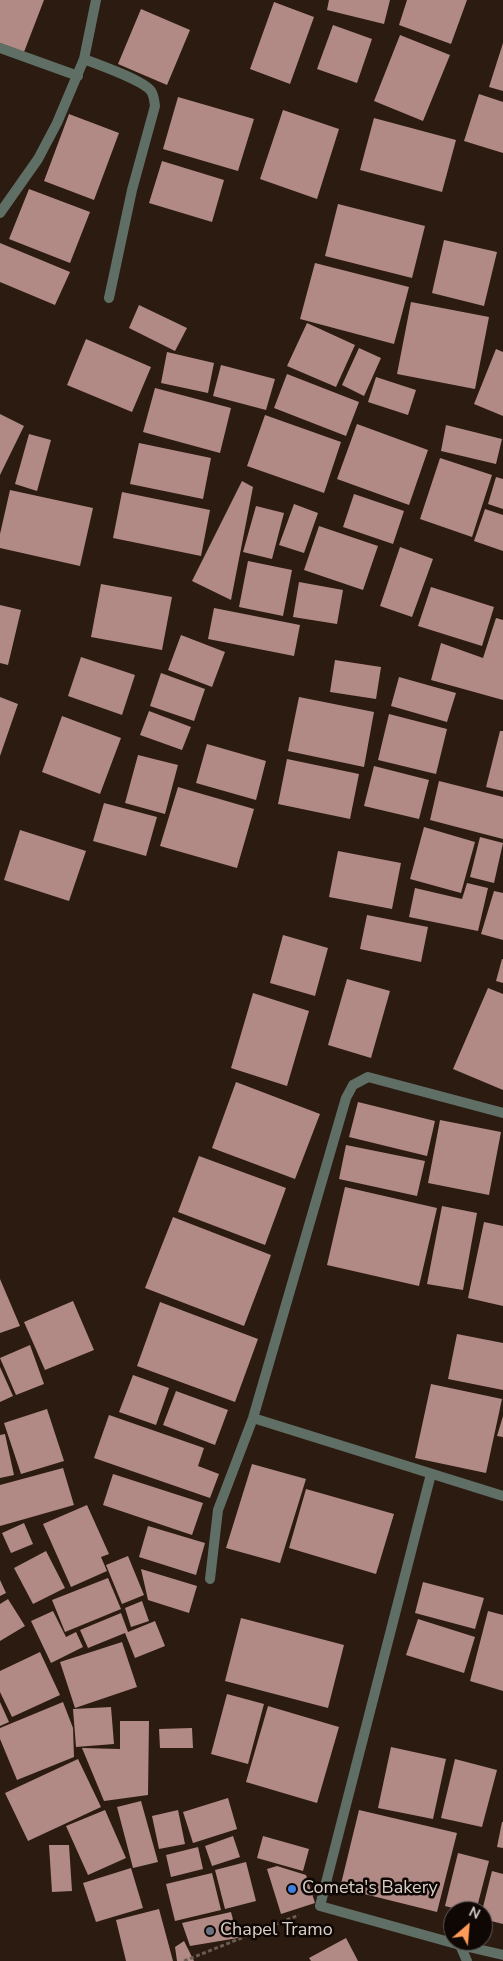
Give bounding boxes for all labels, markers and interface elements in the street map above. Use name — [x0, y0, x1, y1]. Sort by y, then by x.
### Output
place label: Cometa's Bakery — [302, 1878, 438, 1900]
marker: Cometa's Bakery — [286, 1883, 298, 1895]
north arrow — [443, 1901, 493, 1951]
text: N — [466, 1902, 484, 1924]
place label: Chapel Tramo — [220, 1920, 333, 1942]
marker: Chapel Tramo — [204, 1925, 216, 1937]

